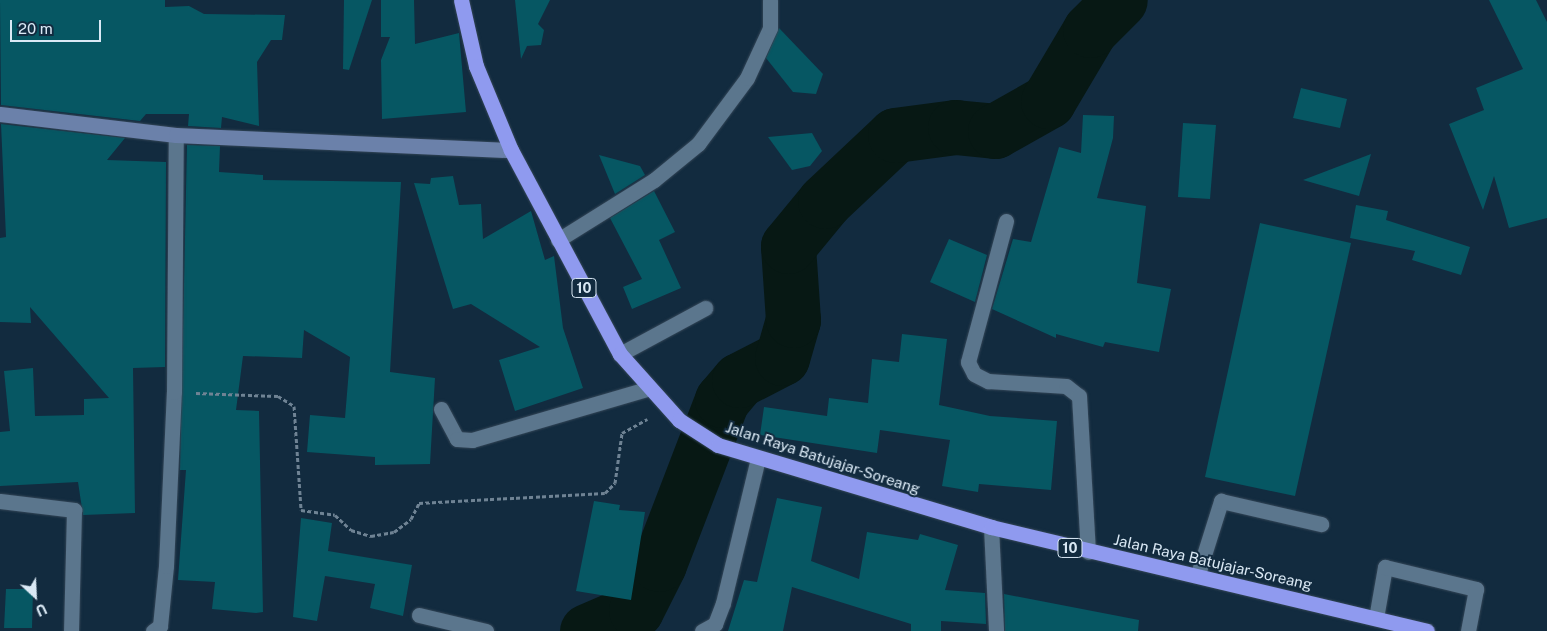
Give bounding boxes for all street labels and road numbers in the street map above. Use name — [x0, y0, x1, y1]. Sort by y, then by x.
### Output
road number: 10 — [570, 276, 598, 300]
street label: Jalan Raya Batujajar-Soreang — [723, 418, 923, 498]
street label: Jalan Raya Batujajar-Soreang — [1112, 530, 1314, 594]
road number: 10 — [1056, 536, 1084, 560]

